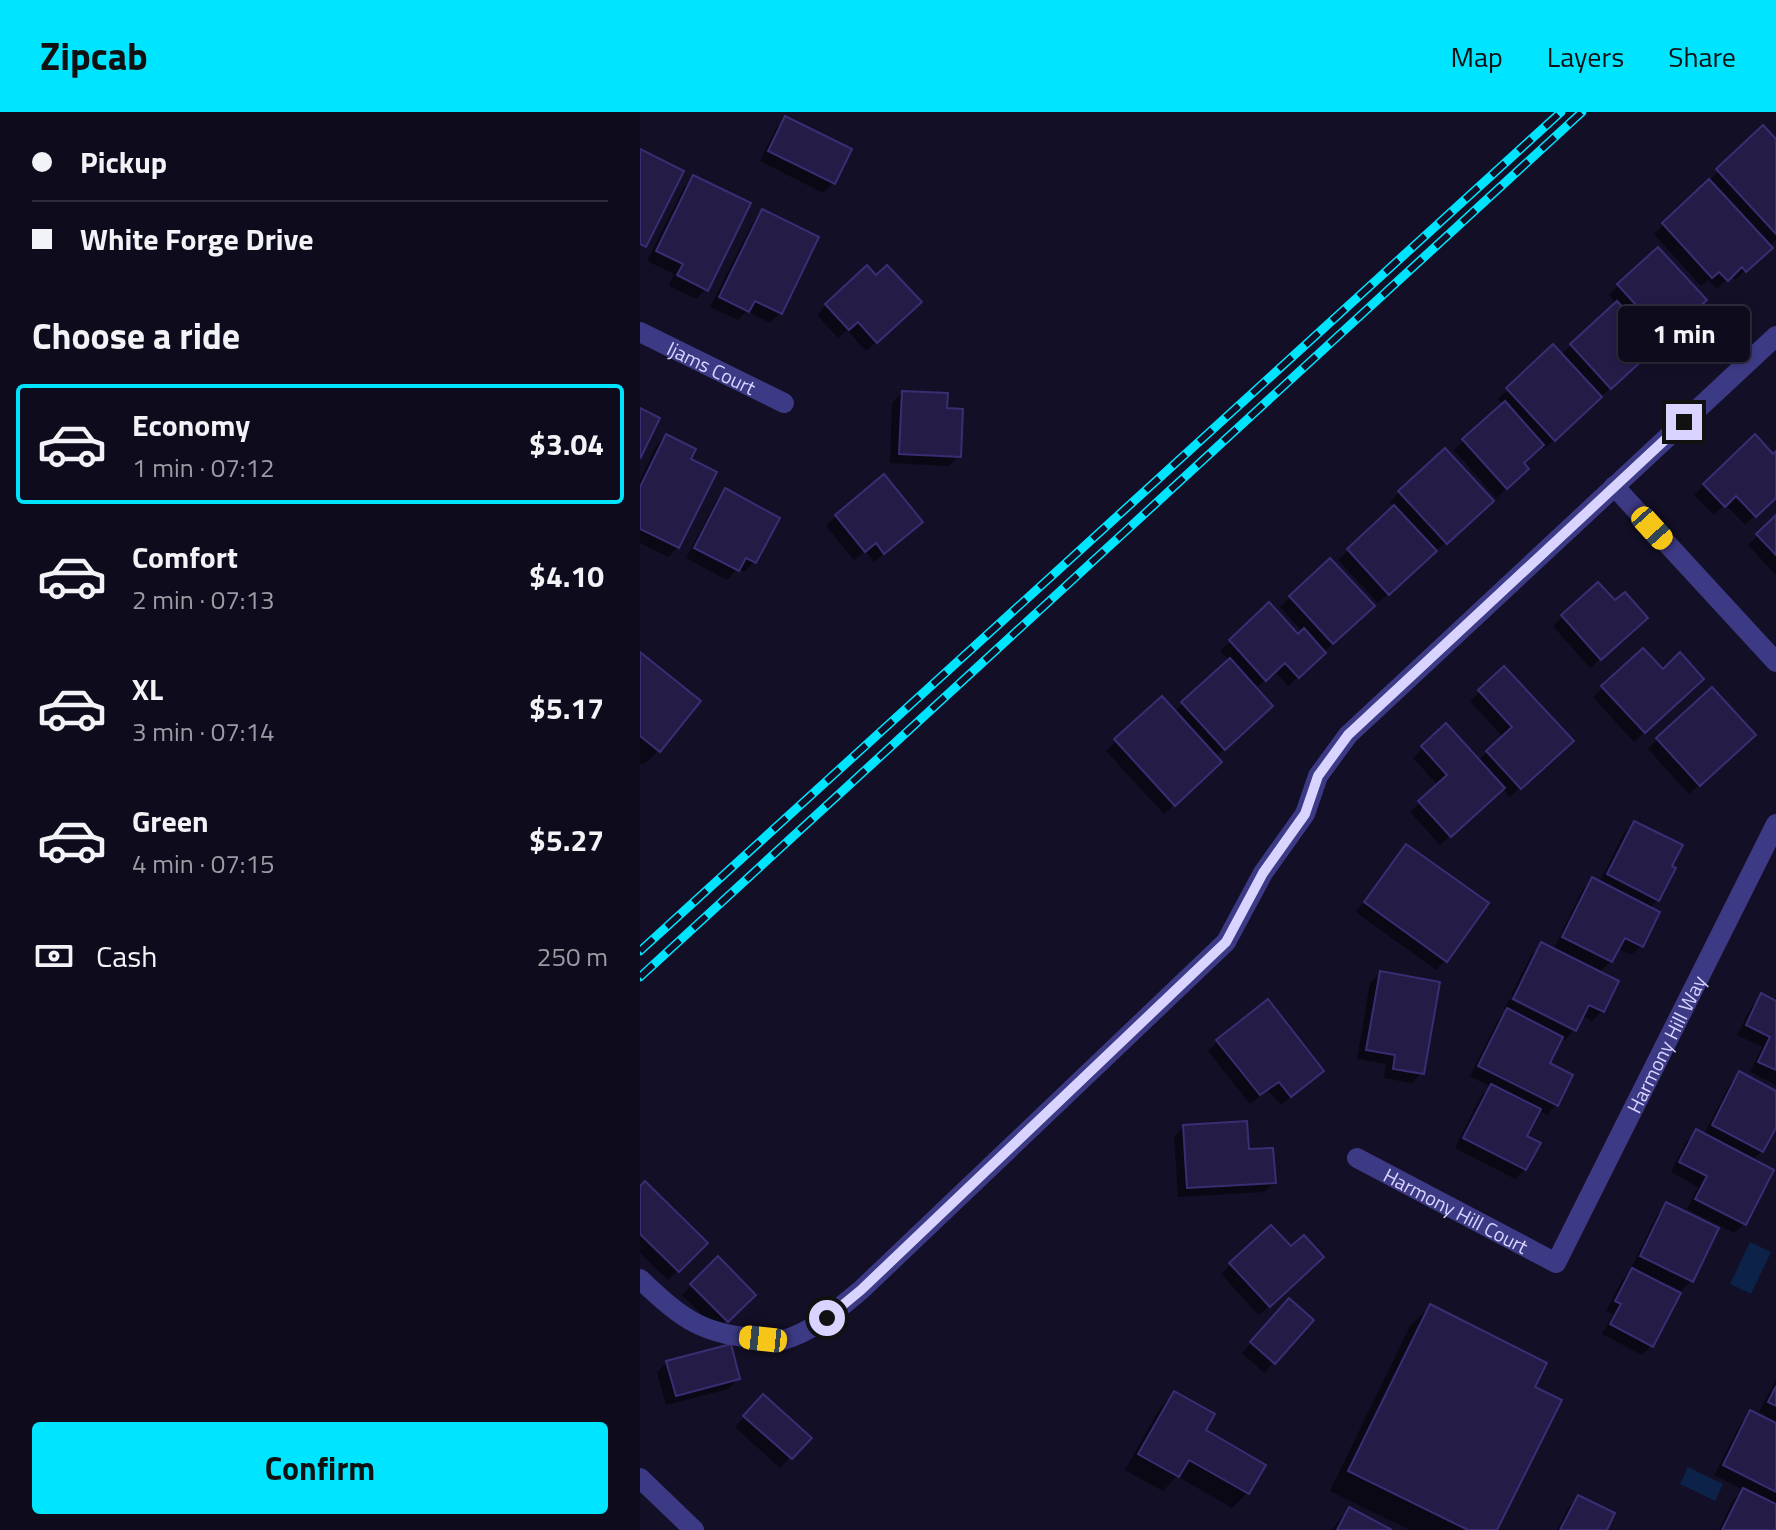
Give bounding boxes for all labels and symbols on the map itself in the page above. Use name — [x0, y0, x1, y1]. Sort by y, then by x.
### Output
callout: 1 min — [1618, 306, 1750, 362]
street label: Ijams Court — [662, 332, 761, 402]
route end — [1666, 404, 1702, 440]
car — [1627, 502, 1677, 554]
street label: Harmony Hill Way — [1618, 969, 1714, 1118]
street label: Harmony Hill Court — [1378, 1159, 1534, 1261]
route start — [809, 1300, 845, 1336]
car — [738, 1325, 788, 1353]

